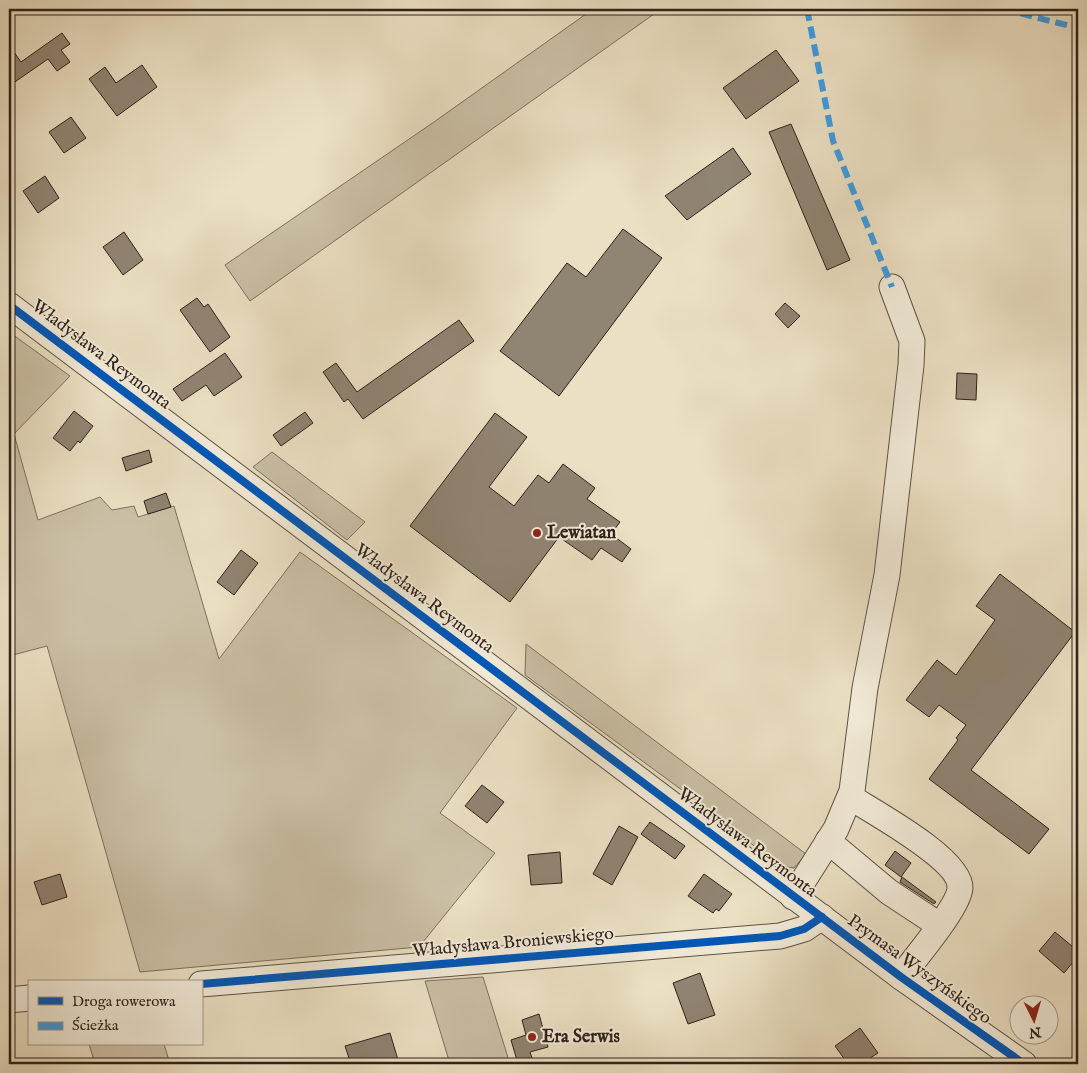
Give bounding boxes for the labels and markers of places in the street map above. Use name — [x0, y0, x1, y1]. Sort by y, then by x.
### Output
place label: Lewiatan — [547, 522, 617, 545]
marker: Lewiatan — [531, 527, 543, 539]
place label: Era Serwis — [542, 1026, 621, 1049]
marker: Era Serwis — [526, 1031, 538, 1043]

